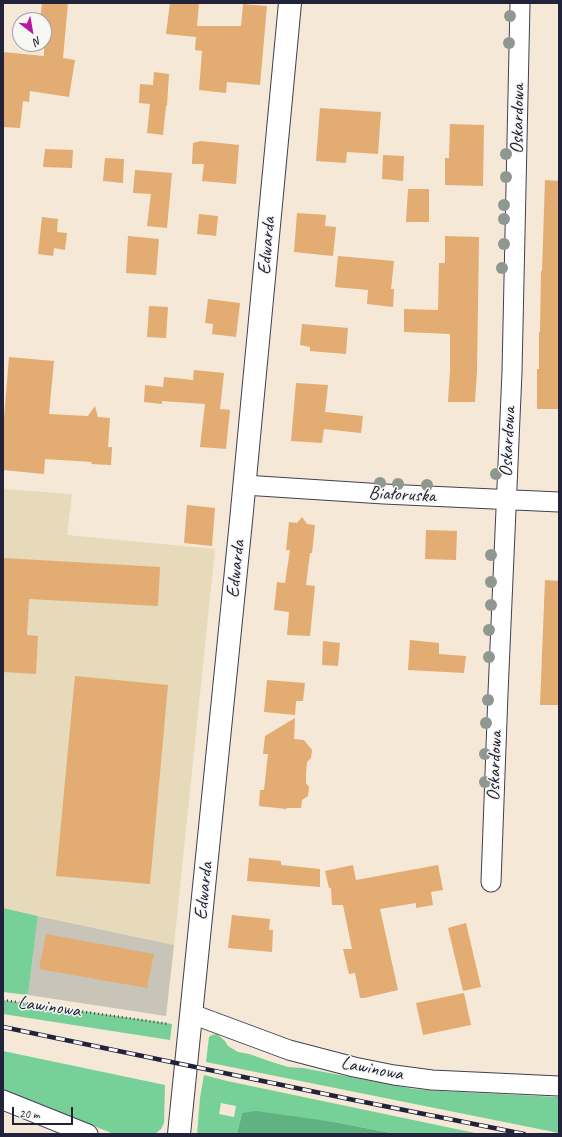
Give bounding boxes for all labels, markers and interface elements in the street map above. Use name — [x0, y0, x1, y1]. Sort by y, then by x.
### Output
north arrow — [12, 12, 52, 52]
text: N — [31, 34, 44, 49]
street label: Oskardowa — [506, 84, 530, 154]
street label: Edwarda — [253, 216, 281, 276]
street label: Oskardowa — [495, 406, 521, 478]
street label: Białoruska — [368, 482, 436, 508]
street label: Edwarda — [222, 539, 250, 599]
street label: Oskardowa — [482, 731, 508, 801]
street label: Edwarda — [190, 861, 218, 921]
street label: Lawinowa — [16, 991, 82, 1023]
street label: Lawinowa — [339, 1052, 405, 1086]
scale bar — [14, 1099, 75, 1125]
text: 20 m — [19, 1106, 39, 1122]

